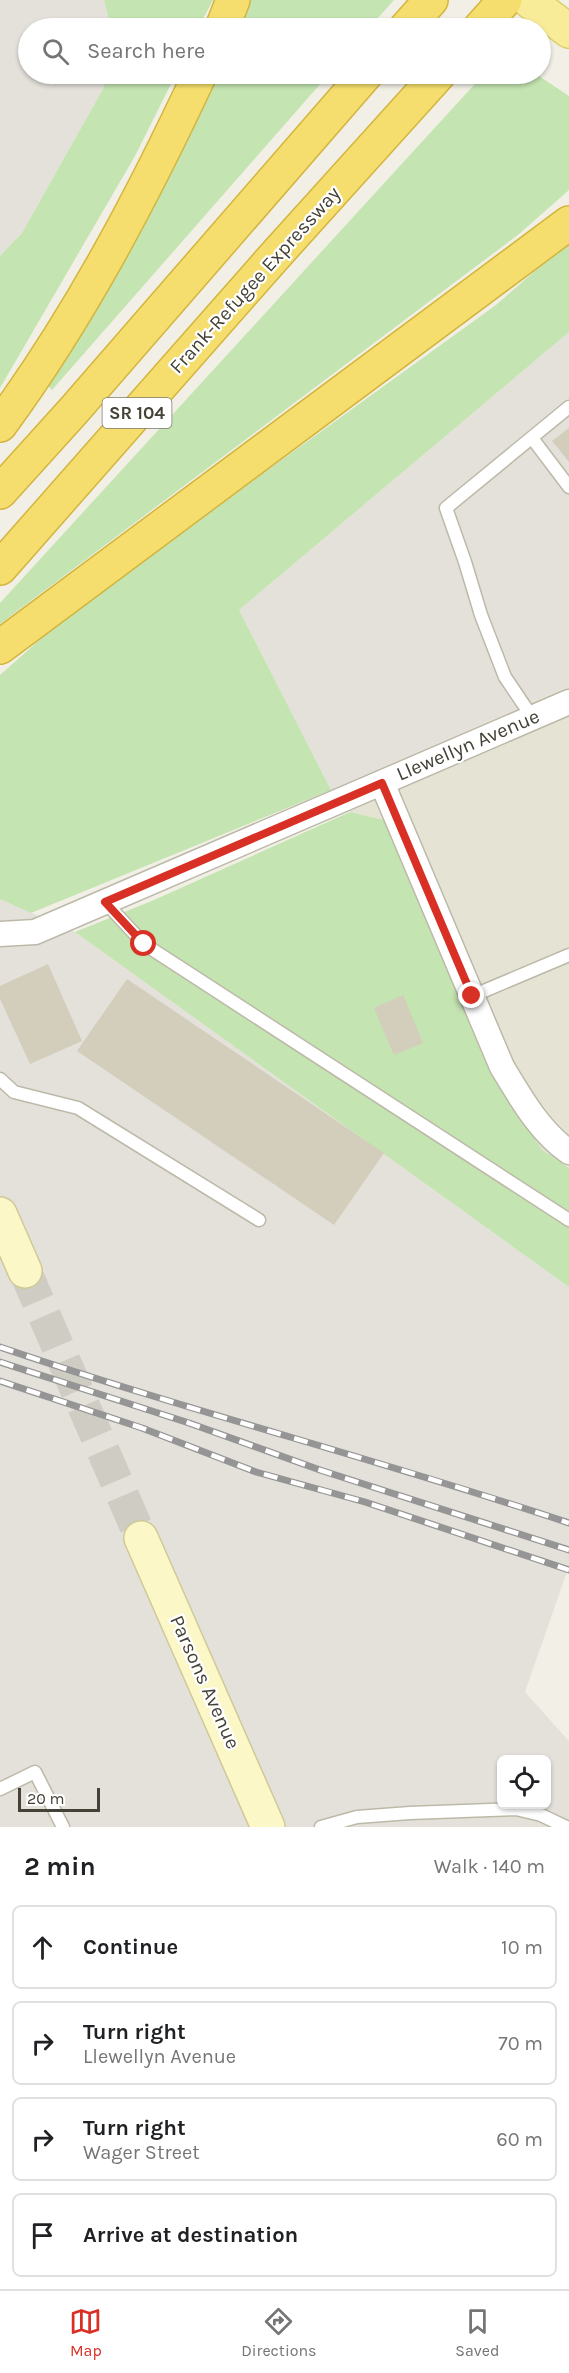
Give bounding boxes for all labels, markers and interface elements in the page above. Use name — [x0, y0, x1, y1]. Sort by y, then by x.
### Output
search box — [18, 18, 551, 84]
icon: search — [39, 35, 72, 68]
text: Search here — [87, 38, 205, 64]
street label: Frank-Refugee Expressway — [165, 182, 345, 378]
road number: SR 104 — [102, 398, 172, 428]
street label: Llewellyn Avenue — [393, 704, 543, 786]
route start — [130, 930, 156, 956]
route end — [458, 982, 484, 1008]
street label: Parsons Avenue — [165, 1612, 245, 1752]
map controls — [497, 1755, 551, 1809]
button: locate — [497, 1755, 551, 1809]
scale bar — [18, 1785, 100, 1812]
text: 20 m — [27, 1789, 65, 1808]
text: 2 min — [24, 1851, 96, 1882]
text: Walk · 140 m — [434, 1855, 545, 1878]
icon: ahead — [26, 1931, 59, 1964]
text: Continue — [83, 1934, 178, 1960]
text: 10 m — [501, 1936, 543, 1959]
text: Turn right — [83, 2019, 186, 2045]
icon: right — [26, 2027, 59, 2060]
text: 70 m — [498, 2032, 543, 2055]
text: Llewellyn Avenue — [83, 2045, 236, 2068]
text: Turn right — [83, 2115, 186, 2141]
icon: right — [26, 2123, 59, 2156]
text: 60 m — [496, 2128, 543, 2151]
text: Wager Street — [83, 2141, 200, 2164]
icon: arrive — [26, 2219, 59, 2252]
text: Arrive at destination — [83, 2222, 298, 2248]
tab: Map — [69, 2305, 102, 2360]
tab: Directions — [241, 2305, 316, 2360]
tab: Saved — [455, 2305, 500, 2360]

